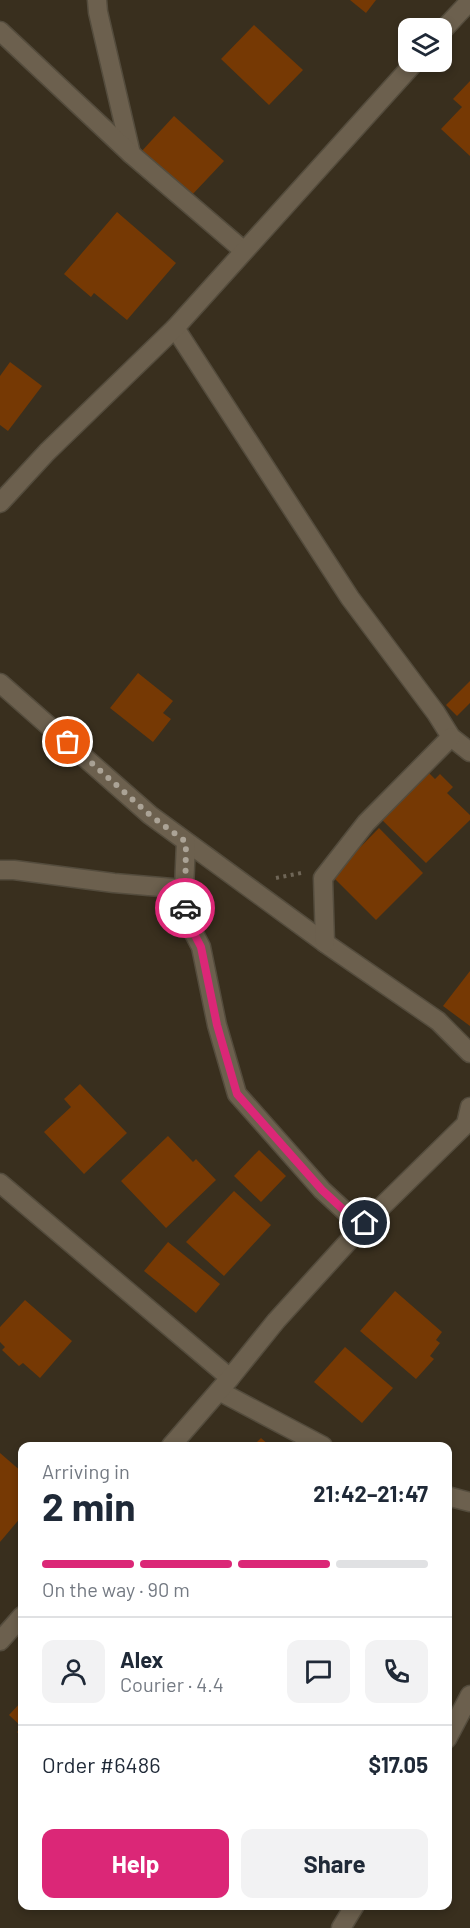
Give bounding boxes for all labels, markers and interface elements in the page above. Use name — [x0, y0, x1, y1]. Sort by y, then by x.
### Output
map controls — [398, 18, 452, 72]
button: layers — [398, 18, 452, 72]
pin — [42, 716, 93, 767]
icon: bag — [51, 725, 84, 758]
courier — [155, 878, 215, 938]
icon: car — [169, 892, 202, 925]
pin — [339, 1197, 390, 1248]
icon: home — [348, 1206, 381, 1239]
text: Arriving in — [42, 1459, 130, 1483]
text: 21:42–21:47 — [313, 1480, 428, 1506]
text: 2 min — [42, 1482, 135, 1529]
text: On the way · 90 m — [42, 1577, 190, 1601]
button: person — [42, 1640, 105, 1703]
button: chat — [287, 1640, 350, 1703]
button: phone — [365, 1640, 428, 1703]
text: Alex — [120, 1646, 163, 1672]
text: Courier · 4.4 — [120, 1672, 224, 1696]
text: Order #6486 — [42, 1751, 160, 1777]
text: $17.05 — [368, 1751, 428, 1777]
button: Help — [42, 1829, 229, 1898]
button: Share — [241, 1829, 428, 1898]

